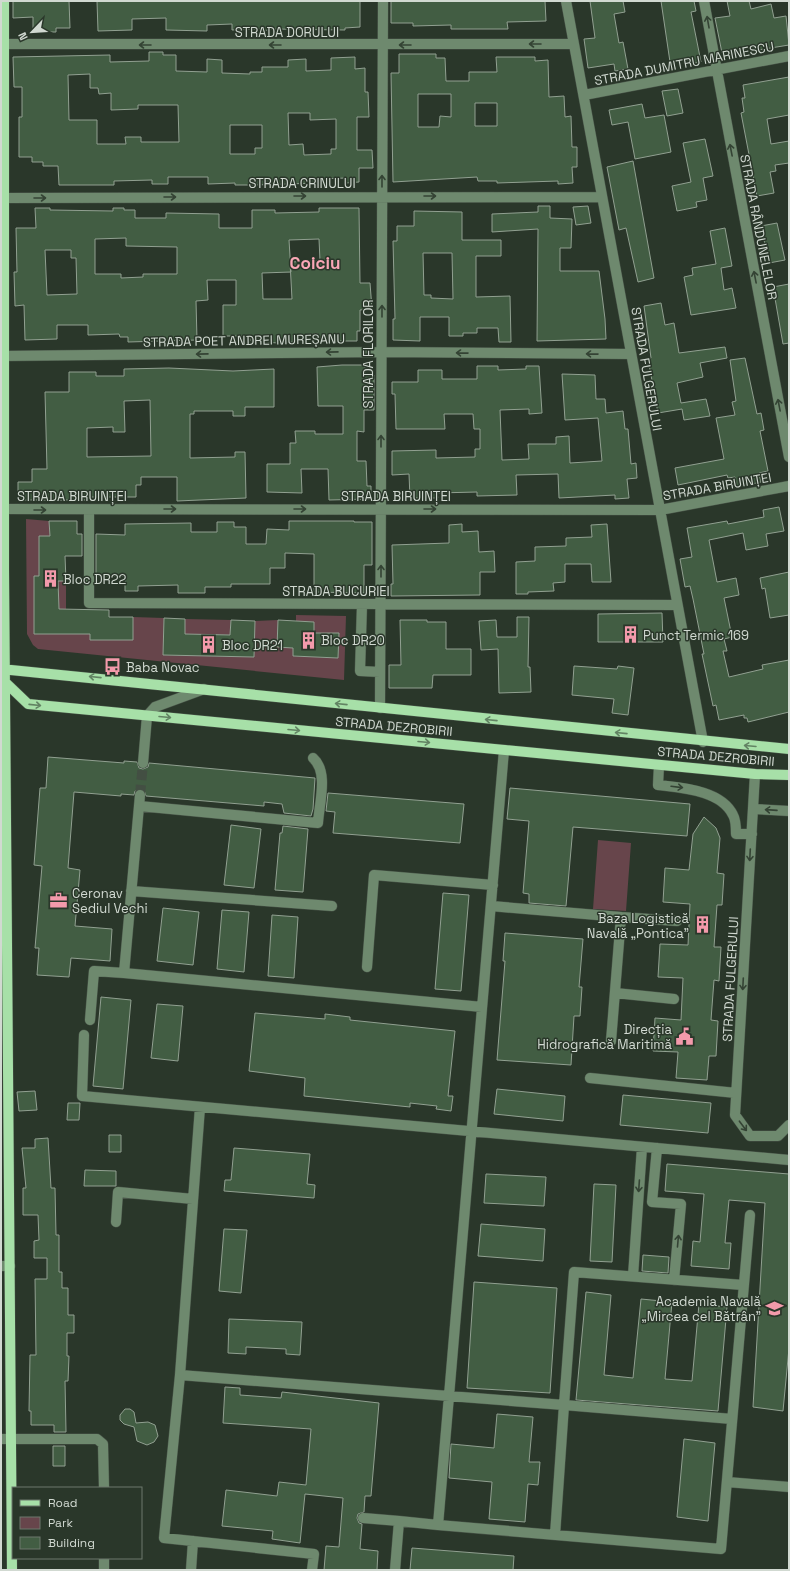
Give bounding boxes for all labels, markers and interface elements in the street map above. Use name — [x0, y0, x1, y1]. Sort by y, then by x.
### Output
north arrow — [12, 12, 52, 52]
one-way arrow — [704, 16, 712, 29]
street label: STRADA DORULUI — [235, 24, 339, 41]
text: N — [15, 30, 31, 43]
street label: STRADA DUMITRU MARINESCU — [593, 38, 775, 89]
one-way arrow — [529, 40, 542, 48]
one-way arrow — [139, 41, 152, 49]
one-way arrow — [269, 41, 282, 49]
one-way arrow — [399, 41, 412, 48]
one-way arrow — [727, 143, 735, 156]
street label: STRADA RÂNDUNELELOR — [736, 153, 781, 301]
street label: STRADA CRINULUI — [248, 175, 356, 192]
one-way arrow — [378, 175, 386, 188]
one-way arrow — [293, 192, 306, 200]
one-way arrow — [423, 192, 436, 200]
one-way arrow — [163, 193, 176, 201]
one-way arrow — [33, 194, 46, 202]
district label: Coiciu — [290, 252, 340, 274]
one-way arrow — [751, 271, 759, 284]
street label: STRADA FLORILOR — [360, 299, 377, 409]
one-way arrow — [378, 305, 386, 318]
street label: STRADA FULGERULUI — [627, 306, 666, 432]
street label: STRADA POET ANDREI MUREȘANU — [143, 330, 345, 351]
one-way arrow — [326, 348, 339, 356]
one-way arrow — [456, 349, 469, 357]
one-way arrow — [196, 350, 209, 358]
one-way arrow — [586, 350, 599, 358]
one-way arrow — [775, 399, 783, 412]
one-way arrow — [377, 435, 385, 448]
street label: STRADA BIRUINȚEI — [661, 469, 773, 504]
street label: STRADA BIRUINȚEI — [17, 488, 127, 505]
street label: STRADA BIRUINȚEI — [341, 488, 451, 505]
one-way arrow — [163, 505, 176, 513]
one-way arrow — [293, 505, 306, 513]
one-way arrow — [423, 505, 436, 513]
one-way arrow — [33, 506, 46, 514]
one-way arrow — [377, 565, 385, 578]
building icon: Bloc DR22 — [40, 569, 60, 589]
place label: Bloc DR22 — [63, 571, 127, 588]
street label: STRADA BUCURIEI — [282, 583, 390, 600]
building icon: Punct Termic 169 — [620, 625, 640, 645]
place label: Punct Termic 169 — [643, 627, 749, 644]
building icon: Bloc DR20 — [298, 630, 318, 650]
place label: Bloc DR20 — [321, 632, 385, 649]
building icon: Bloc DR21 — [199, 635, 219, 655]
place label: Bloc DR21 — [222, 637, 283, 654]
bus stop icon: Baba Novac — [103, 657, 123, 677]
place label: Baba Novac — [126, 659, 200, 676]
one-way arrow — [89, 674, 102, 681]
one-way arrow — [335, 700, 348, 707]
one-way arrow — [28, 701, 41, 708]
street label: STRADA DEZROBIRII — [335, 713, 453, 740]
one-way arrow — [158, 714, 171, 721]
one-way arrow — [485, 716, 498, 723]
one-way arrow — [287, 726, 300, 733]
one-way arrow — [615, 730, 628, 737]
one-way arrow — [417, 738, 430, 746]
one-way arrow — [744, 742, 757, 749]
street label: STRADA DEZROBIRII — [657, 743, 775, 770]
one-way arrow — [670, 783, 683, 791]
one-way arrow — [765, 807, 778, 814]
one-way arrow — [747, 848, 754, 861]
place label: Ceronav Sediul Vechi — [72, 885, 148, 917]
office icon: Ceronav Sediul Vechi — [49, 890, 69, 910]
place label: Baza Logistică Navală „Pontica” — [587, 910, 690, 942]
building icon: Baza Logistică Navală „Pontica” — [692, 915, 712, 935]
street label: STRADA FULGERULUI — [719, 916, 742, 1042]
one-way arrow — [739, 977, 746, 990]
place label: Direcția Hidrografică Maritimă — [537, 1021, 673, 1053]
public building icon: Direcția Hidrografică Maritimă — [675, 1026, 695, 1046]
one-way arrow — [738, 1120, 747, 1131]
one-way arrow — [636, 1179, 643, 1192]
one-way arrow — [674, 1235, 681, 1248]
place label: Academia Navală „Mircea cel Bătrân” — [641, 1293, 762, 1325]
school or university icon: Academia Navală „Mircea cel Bătrân” — [764, 1298, 784, 1318]
legend — [12, 1487, 142, 1559]
text: Road — [48, 1495, 77, 1511]
text: Park — [48, 1515, 73, 1531]
text: Building — [48, 1535, 95, 1551]

